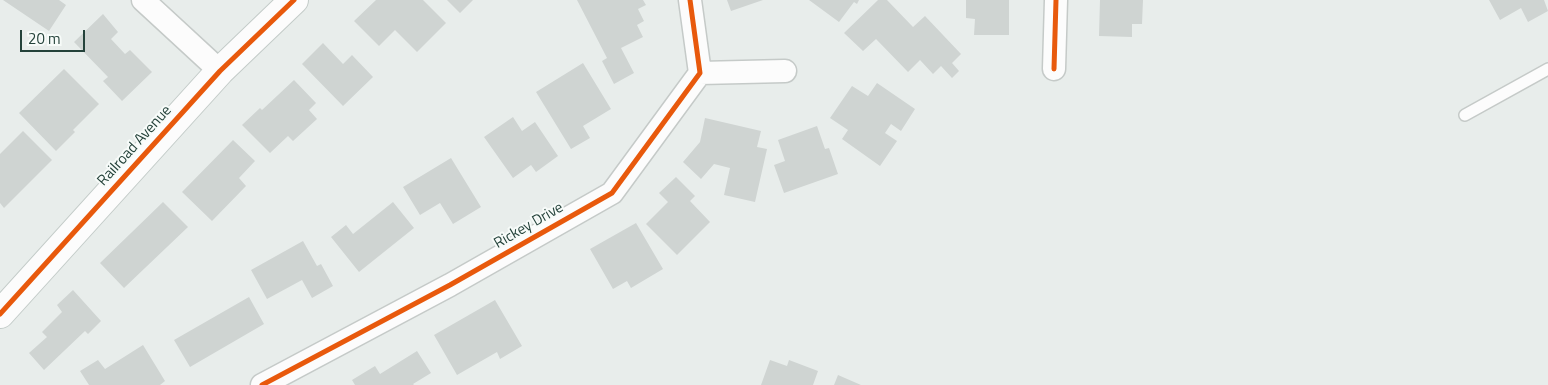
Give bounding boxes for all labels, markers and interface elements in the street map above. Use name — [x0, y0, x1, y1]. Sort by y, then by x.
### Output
scale bar — [22, 20, 88, 52]
text: 20 m — [28, 27, 61, 50]
street label: Railroad Avenue — [94, 102, 176, 190]
street label: Rickey Drive — [491, 199, 567, 253]

